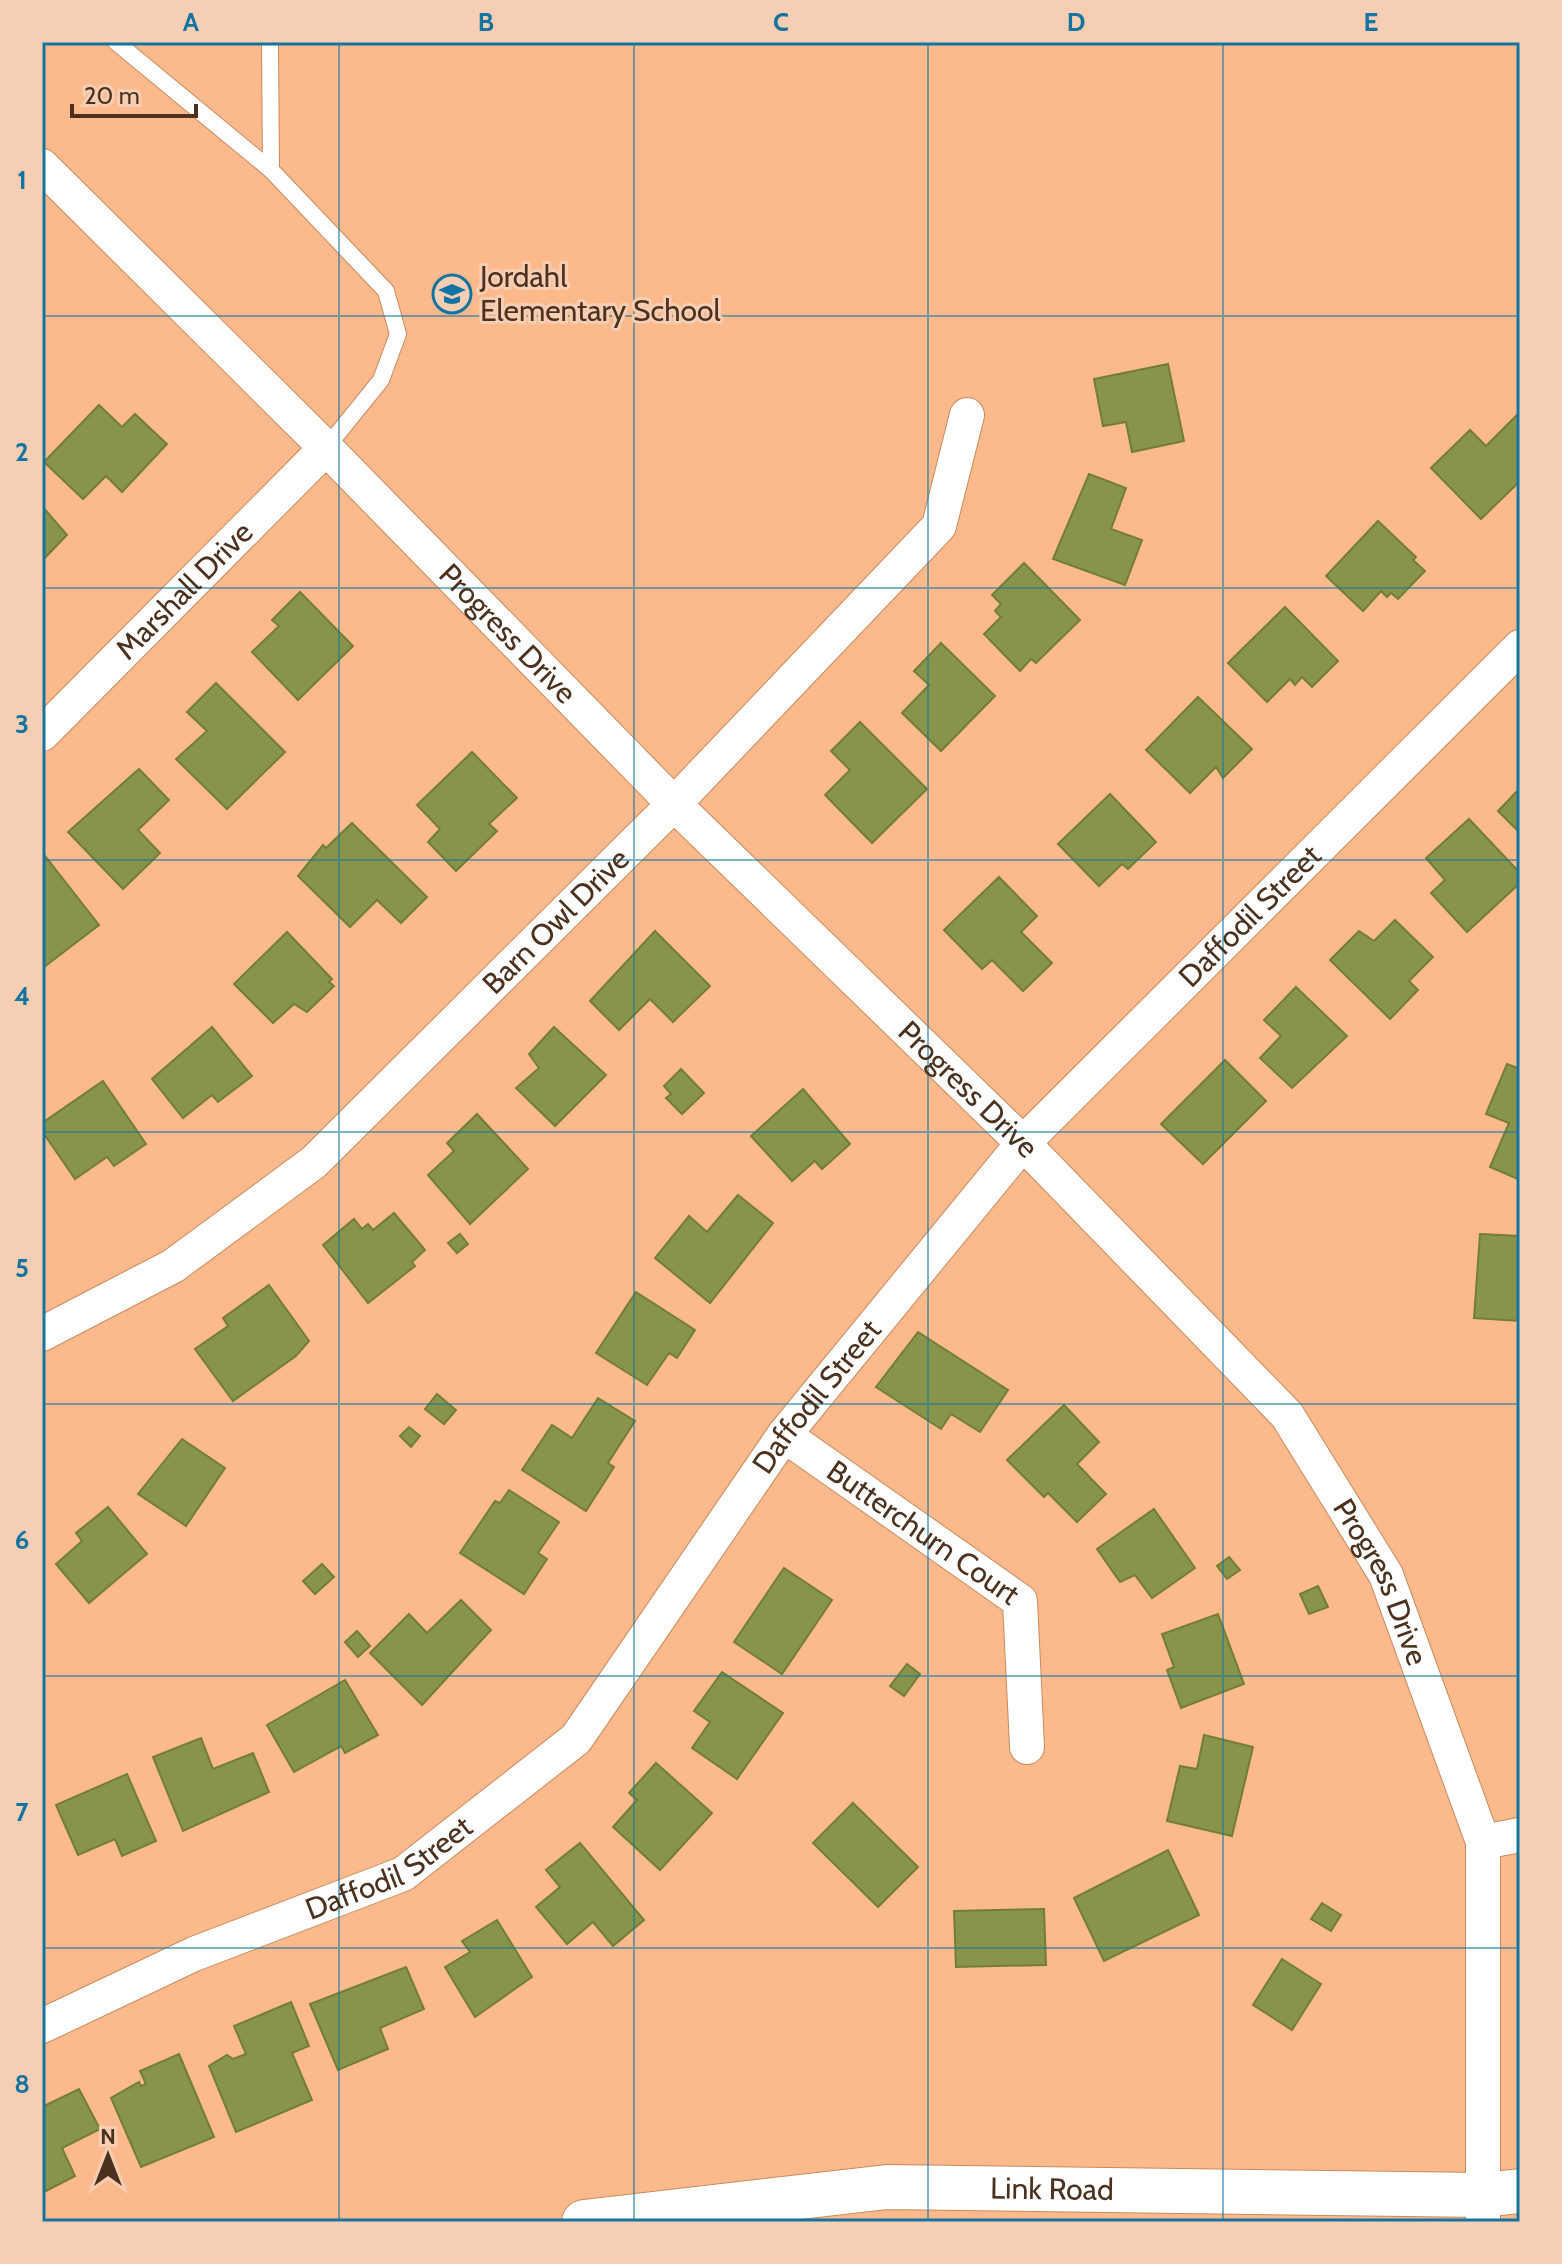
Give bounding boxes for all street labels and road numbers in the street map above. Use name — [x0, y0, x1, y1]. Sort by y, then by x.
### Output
street label: Marshall Drive — [108, 514, 260, 667]
street label: Progress Drive — [431, 556, 584, 711]
street label: Daffodil Street — [1171, 837, 1329, 995]
street label: Barn Owl Drive — [475, 840, 636, 1002]
street label: Progress Drive — [891, 1013, 1046, 1165]
street label: Daffodil Street — [744, 1312, 889, 1480]
street label: Butterchurn Court — [820, 1452, 1027, 1613]
street label: Progress Drive — [1325, 1492, 1436, 1670]
street label: Daffodil Street — [300, 1808, 480, 1928]
street label: Link Road — [990, 2169, 1114, 2208]

